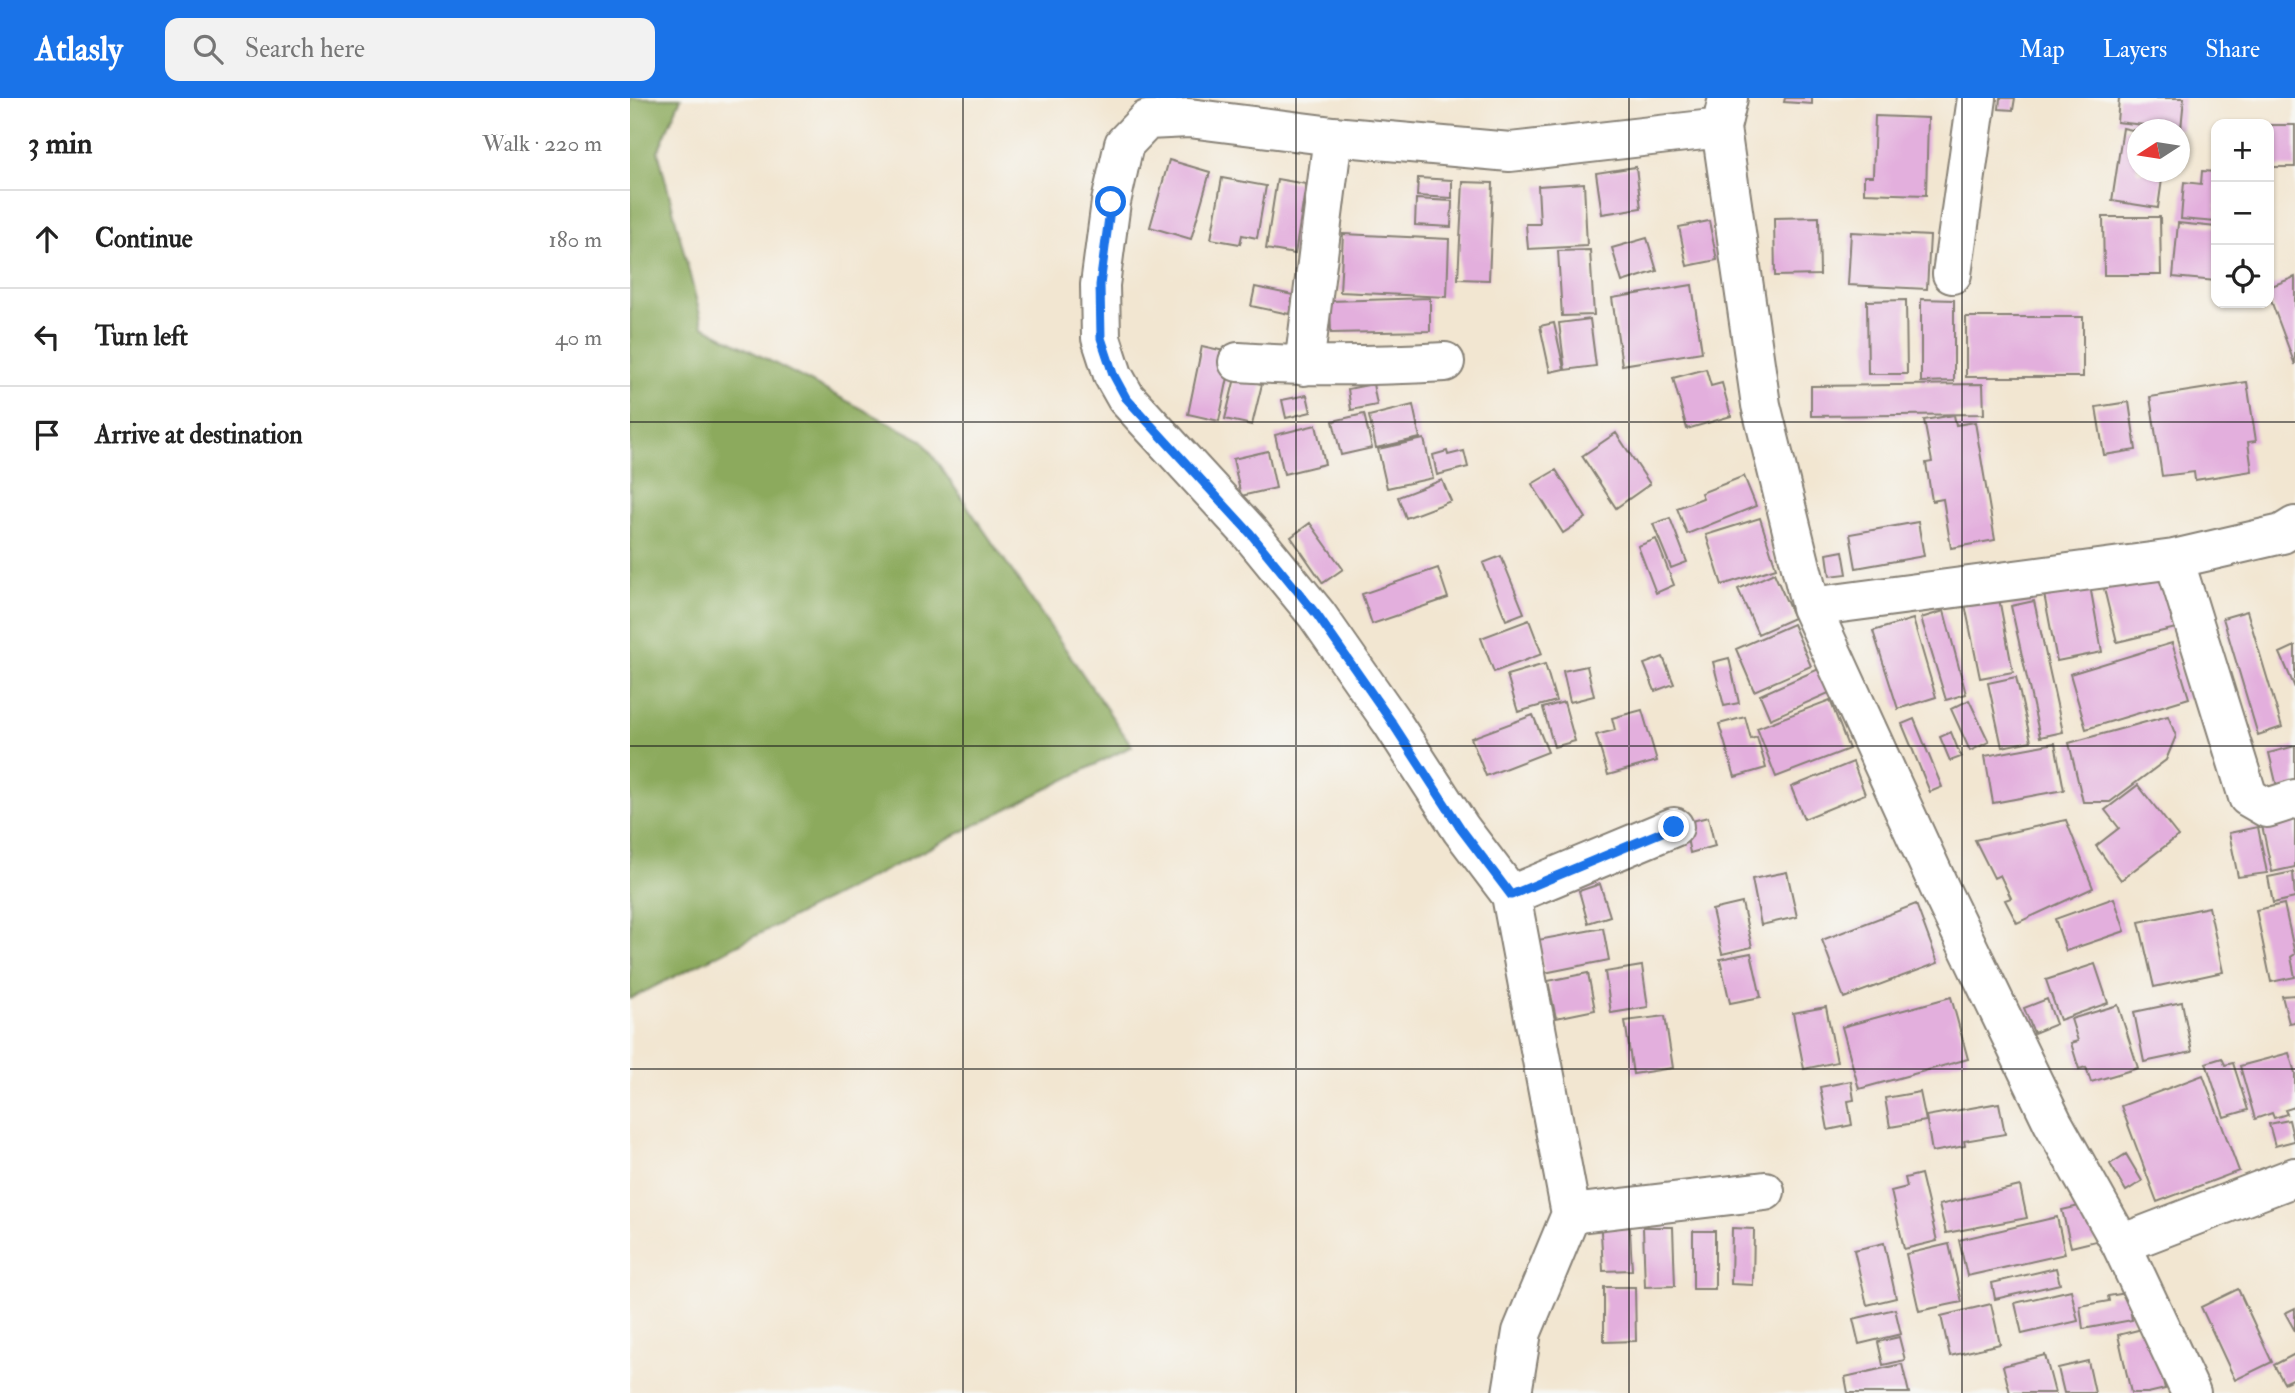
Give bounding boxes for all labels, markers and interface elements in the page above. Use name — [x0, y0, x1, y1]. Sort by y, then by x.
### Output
search box — [165, 18, 655, 81]
text: Atlasly — [35, 29, 123, 70]
icon: search — [189, 30, 227, 68]
text: Search here — [245, 33, 365, 65]
text: Map — [2020, 34, 2065, 65]
text: Layers — [2103, 34, 2167, 65]
text: Share — [2205, 34, 2260, 65]
north arrow — [2127, 119, 2190, 182]
map controls — [2211, 119, 2274, 308]
button: + — [2211, 119, 2274, 182]
text: 3 min — [28, 125, 93, 162]
text: Walk · 220 m — [482, 129, 602, 158]
button: − — [2211, 182, 2274, 245]
route start — [1095, 186, 1126, 217]
icon: ahead — [28, 220, 66, 258]
text: Continue — [95, 223, 193, 255]
text: 180 m — [549, 225, 602, 254]
button: locate — [2211, 245, 2274, 308]
icon: left — [28, 318, 66, 356]
text: Turn left — [95, 321, 188, 353]
text: 40 m — [555, 323, 602, 352]
icon: arrive — [28, 416, 66, 454]
text: Arrive at destination — [95, 419, 303, 451]
route end — [1658, 811, 1689, 842]

